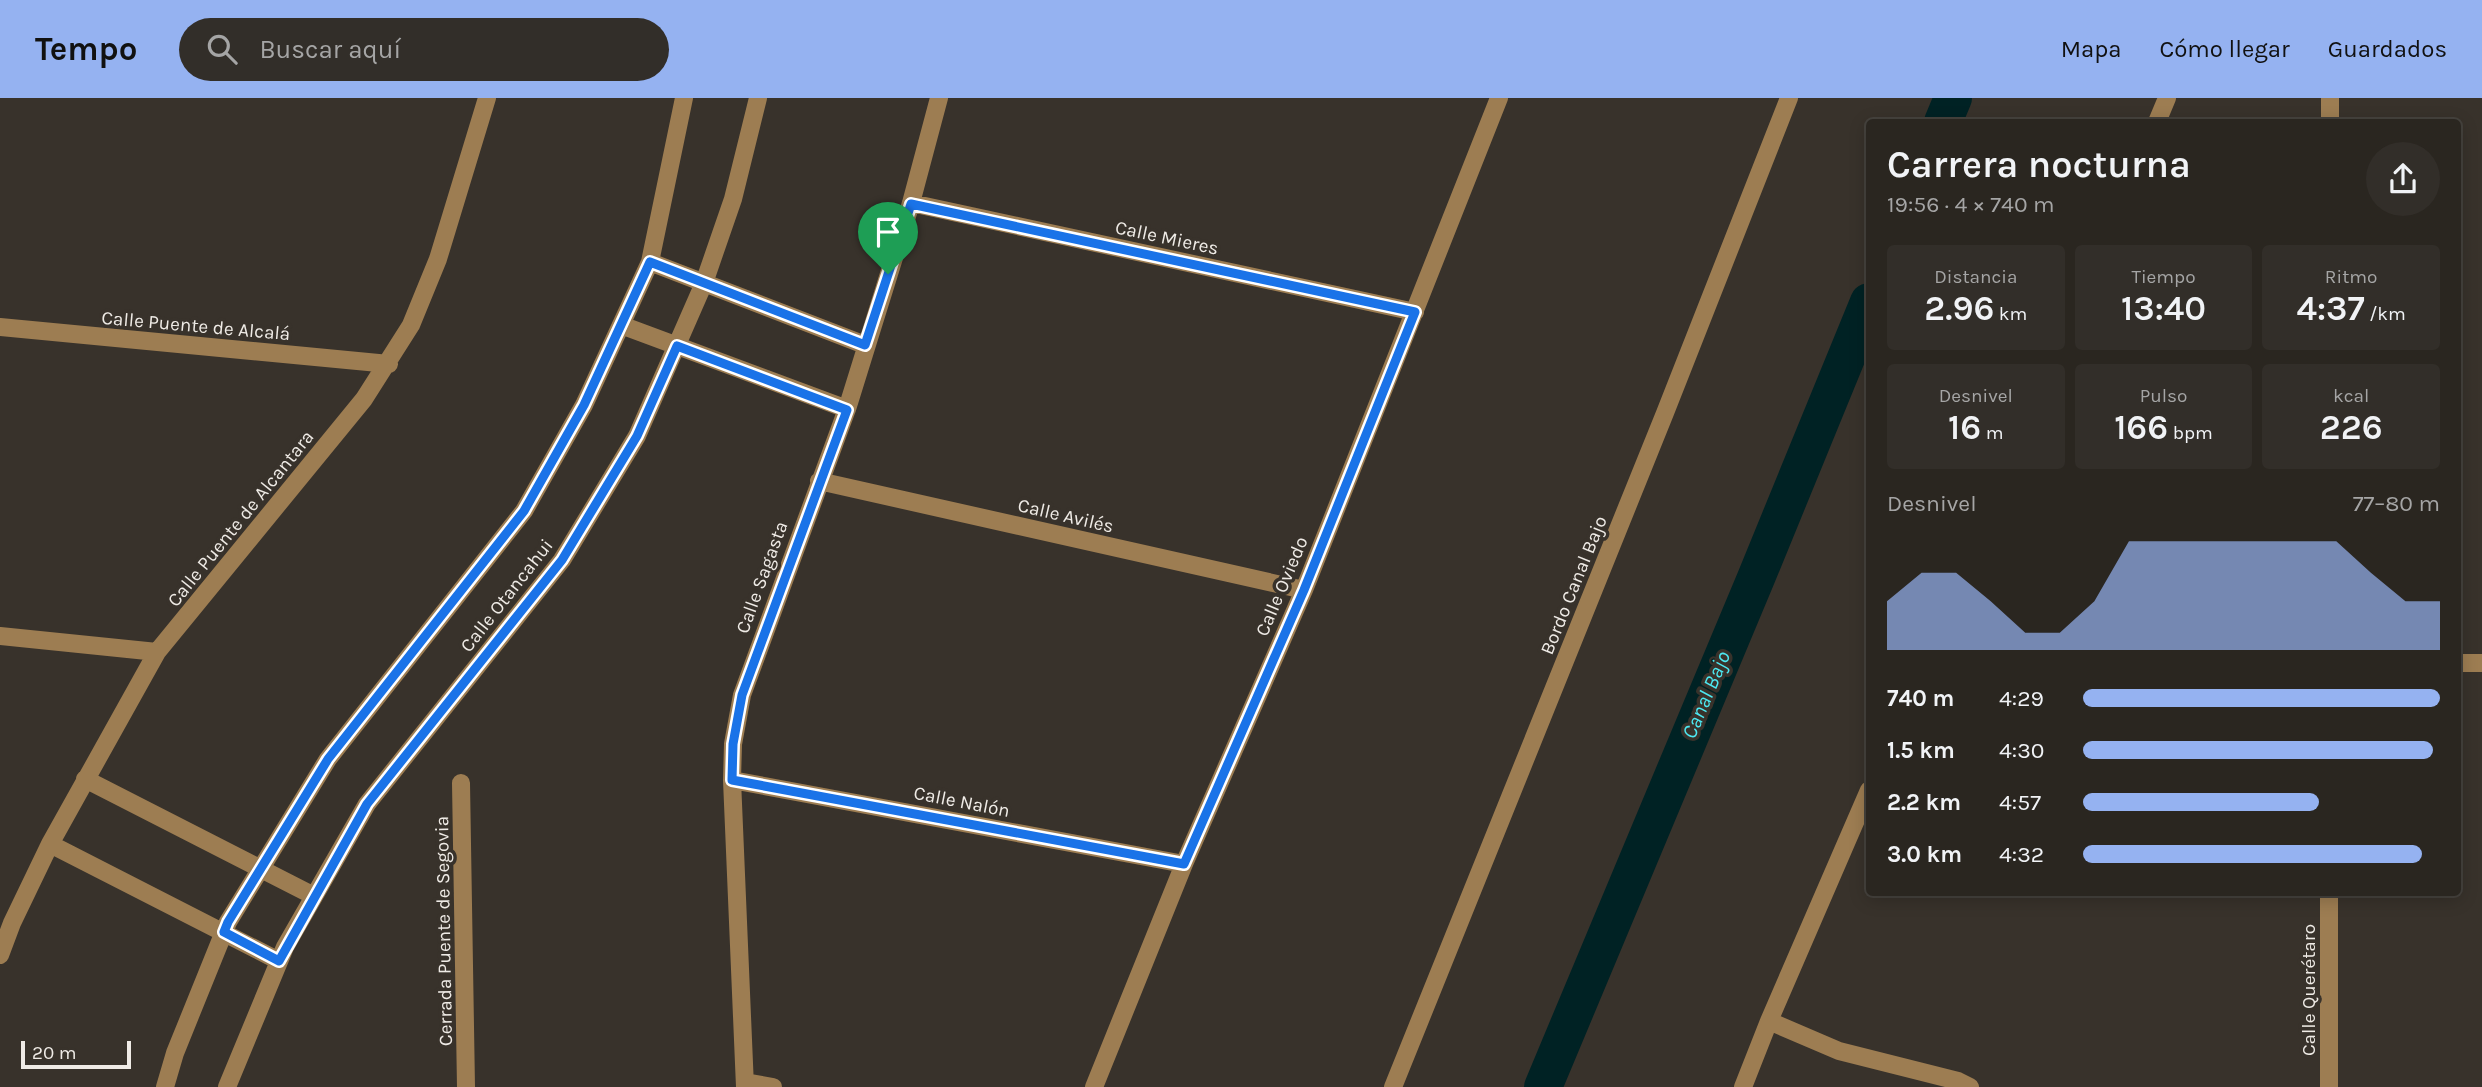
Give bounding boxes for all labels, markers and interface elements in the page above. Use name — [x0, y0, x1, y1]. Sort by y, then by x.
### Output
search box — [179, 18, 669, 81]
text: Tempo — [35, 30, 137, 68]
icon: search — [203, 30, 241, 68]
text: Buscar aquí — [259, 34, 401, 65]
text: Mapa — [2061, 35, 2121, 63]
text: Cómo llegar — [2159, 35, 2290, 63]
text: Guardados — [2328, 35, 2447, 63]
text: Carrera nocturna — [1887, 142, 2191, 187]
button: share — [2366, 142, 2440, 216]
text: 19:56 · 4 × 740 m — [1887, 191, 2055, 218]
pin — [858, 202, 918, 274]
icon: arrive — [869, 213, 907, 251]
street label: Calle Mieres — [1113, 216, 1221, 260]
text: Distancia — [1934, 266, 2017, 288]
text: Tiempo — [2131, 266, 2196, 288]
text: Ritmo — [2325, 266, 2377, 288]
text: 2.96 — [1924, 288, 1994, 329]
text: 13:40 — [2121, 288, 2206, 329]
text: 4:37 — [2296, 288, 2365, 329]
text: km — [1994, 303, 2027, 325]
text: /km — [2365, 303, 2406, 325]
street label: Calle Puente de Alcalá — [101, 307, 291, 345]
text: Desnivel — [1939, 385, 2013, 407]
text: Pulso — [2140, 385, 2187, 407]
text: kcal — [2333, 385, 2369, 407]
text: 16 — [1948, 407, 1981, 448]
text: 166 — [2114, 407, 2168, 448]
text: 226 — [2320, 407, 2383, 448]
text: m — [1981, 422, 2004, 444]
text: bpm — [2168, 422, 2213, 444]
street label: Calle Puente de Alcantara — [163, 426, 319, 611]
text: Desnivel — [1887, 490, 1977, 517]
text: 77–80 m — [2353, 490, 2440, 517]
street label: Calle Avilés — [1016, 494, 1116, 538]
street label: Bordo Canal Bajo — [1536, 513, 1612, 658]
street label: Calle Sagasta — [731, 518, 792, 636]
street label: Calle Oviedo — [1251, 533, 1313, 639]
street label: Calle Otancahui — [456, 535, 558, 656]
water label: Canal Bajo — [1677, 647, 1735, 742]
text: 740 m — [1887, 685, 1954, 712]
text: 4:29 — [1999, 685, 2044, 712]
text: 1.5 km — [1887, 737, 1955, 764]
text: 4:30 — [1999, 737, 2044, 764]
street label: Calle Nalón — [912, 782, 1012, 822]
text: 2.2 km — [1887, 789, 1961, 816]
text: 4:57 — [1999, 789, 2041, 816]
street label: Cerrada Puente de Segovia — [431, 816, 457, 1046]
text: 3.0 km — [1887, 841, 1962, 868]
text: 4:32 — [1999, 841, 2044, 868]
street label: Calle Querétaro — [2298, 924, 2320, 1056]
scale bar — [21, 1038, 131, 1070]
text: 20 m — [32, 1042, 77, 1064]

